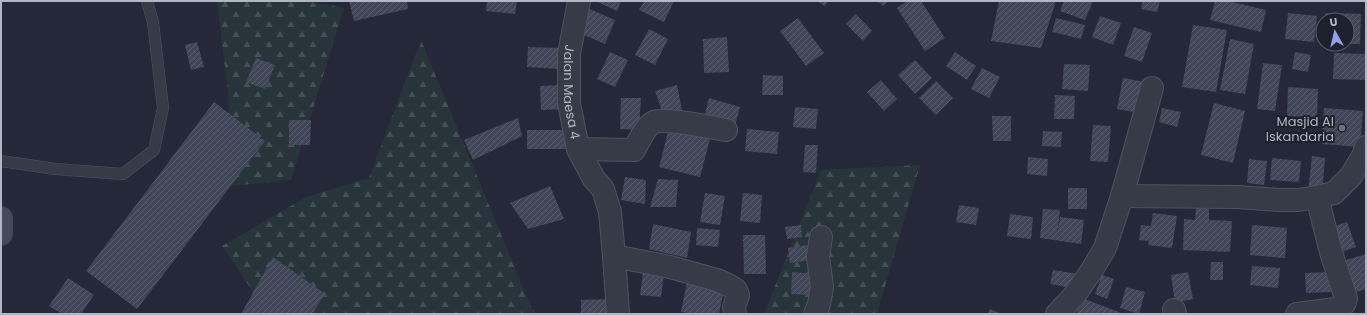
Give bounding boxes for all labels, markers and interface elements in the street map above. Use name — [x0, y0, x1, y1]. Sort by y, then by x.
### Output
north arrow — [1315, 12, 1355, 52]
text: U — [1329, 14, 1339, 31]
street label: Jalan Maesa 4 — [560, 43, 585, 141]
place label: Masjid Al Iskandaria — [1266, 112, 1334, 146]
marker: Masjid Al Iskandaria — [1337, 123, 1347, 133]

